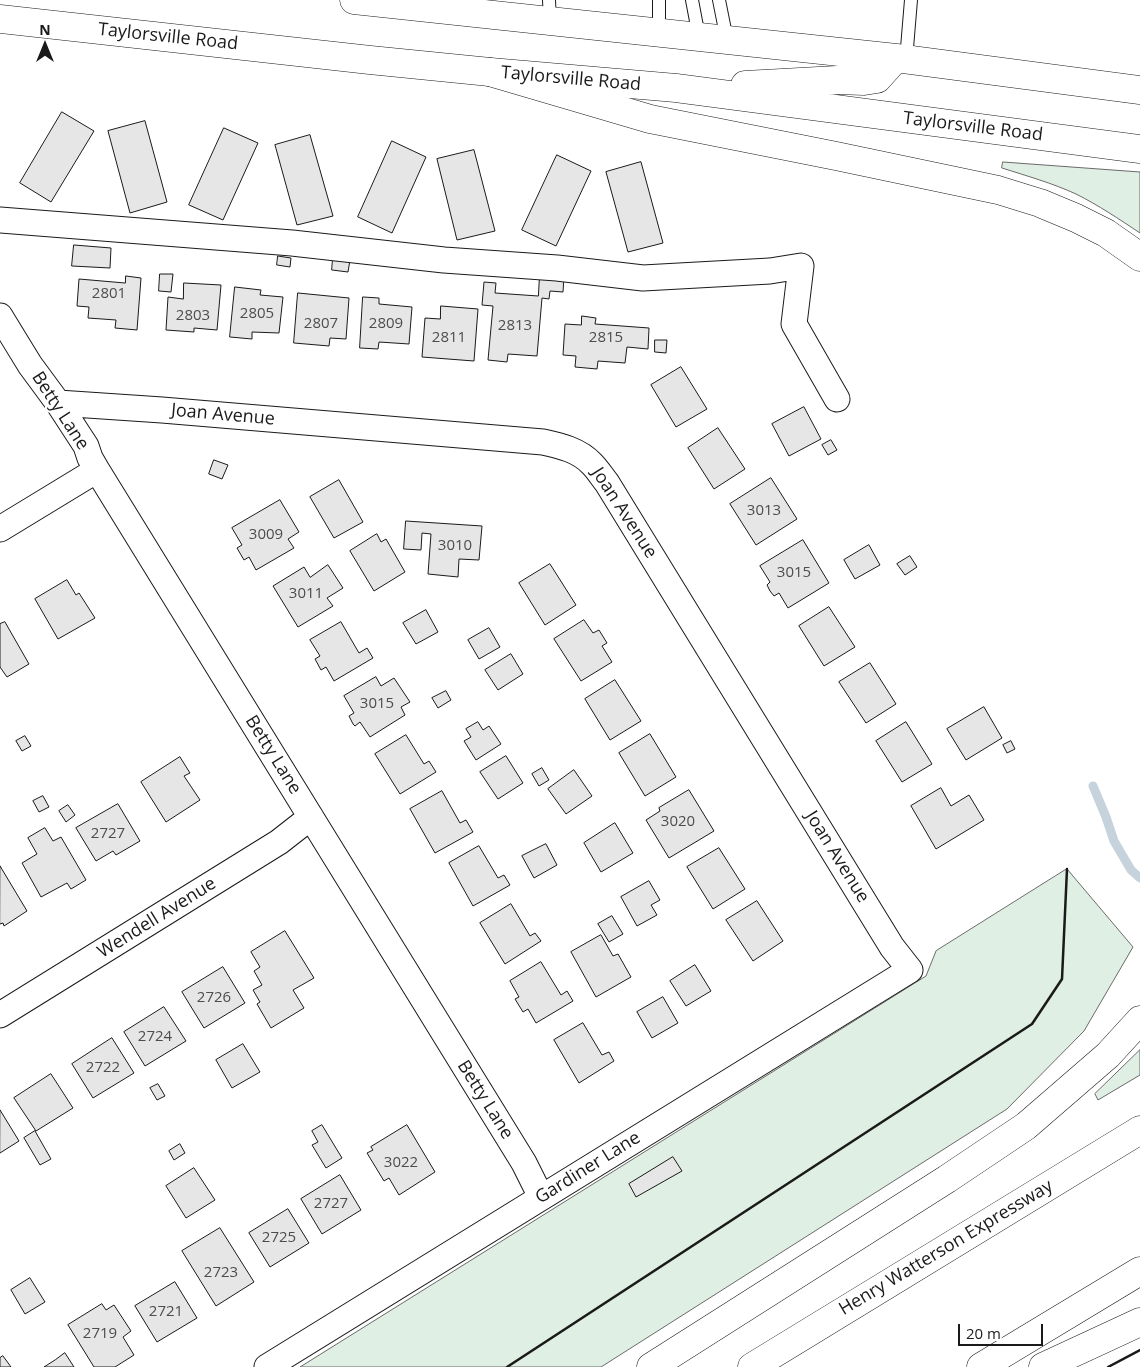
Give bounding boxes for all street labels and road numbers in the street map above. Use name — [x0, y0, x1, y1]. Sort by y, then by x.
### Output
street label: Taylorsville Road — [97, 19, 239, 55]
street label: Taylorsville Road — [500, 62, 642, 96]
street label: Taylorsville Road — [902, 108, 1044, 146]
street label: Betty Lane — [27, 368, 93, 454]
street label: Joan Avenue — [170, 400, 276, 430]
street label: Joan Avenue — [587, 463, 661, 563]
street label: Betty Lane — [240, 712, 306, 798]
street label: Joan Avenue — [800, 807, 874, 907]
street label: Wendell Avenue — [94, 873, 220, 963]
street label: Betty Lane — [452, 1057, 518, 1143]
street label: Gardiner Lane — [532, 1127, 644, 1209]
street label: Henry Watterson Expressway — [835, 1176, 1057, 1320]

